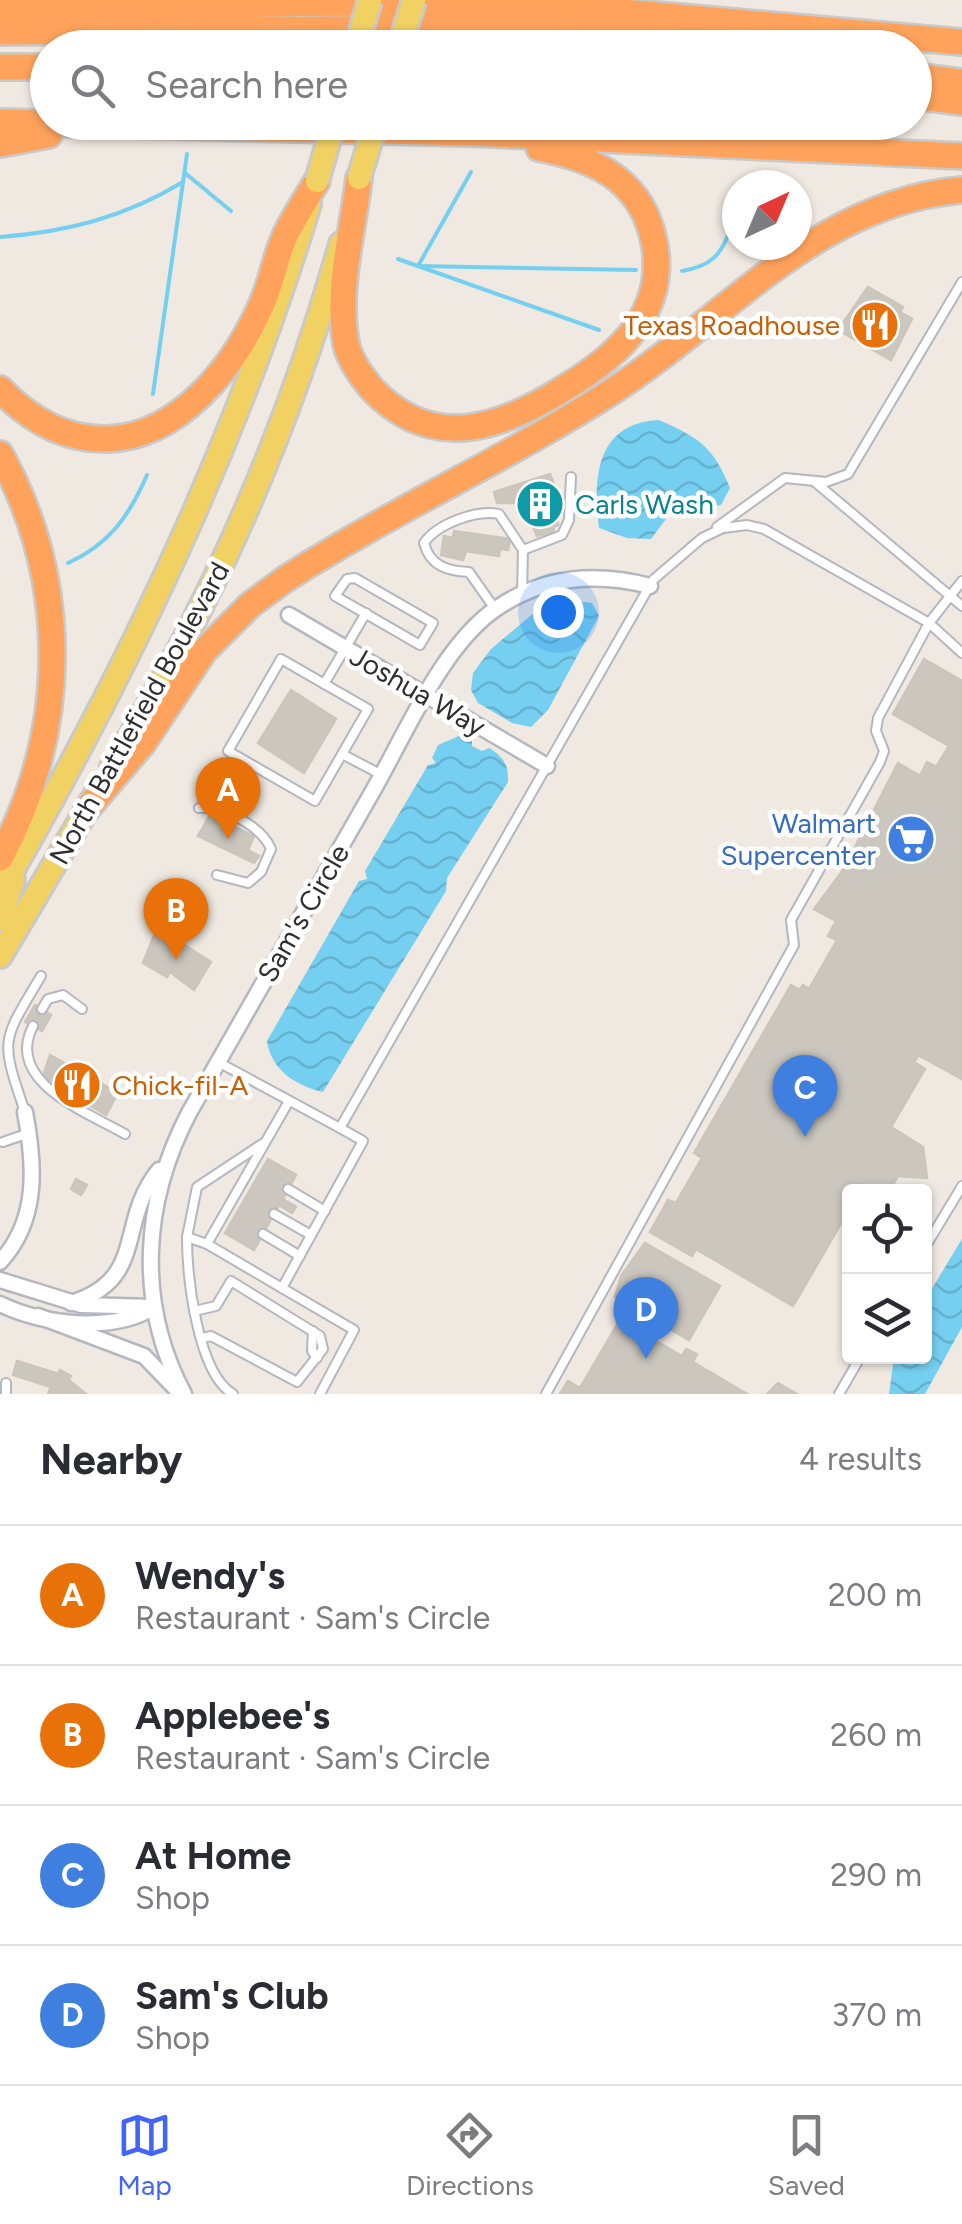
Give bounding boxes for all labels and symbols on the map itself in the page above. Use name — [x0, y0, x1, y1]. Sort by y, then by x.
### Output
north arrow — [722, 170, 812, 260]
restaurant icon: Texas Roadhouse — [849, 299, 901, 351]
place label: Texas Roadhouse — [623, 308, 840, 342]
building icon: Carls Wash — [514, 478, 566, 530]
place label: Carls Wash — [575, 487, 714, 521]
street label: North Battlefield Boulevard — [42, 556, 236, 870]
your location — [533, 587, 584, 638]
street label: Joshua Way — [344, 639, 492, 744]
pin: A — [196, 756, 260, 839]
place label: Walmart Supercenter — [721, 806, 877, 872]
supermarket icon: Walmart Supercenter — [885, 813, 937, 865]
street label: Sam's Circle — [250, 838, 356, 988]
pin: B — [144, 878, 208, 960]
pin: C — [772, 1054, 838, 1137]
restaurant icon: Chick-fil-A — [51, 1059, 103, 1111]
place label: Chick-fil-A — [112, 1068, 248, 1102]
pin: D — [614, 1276, 678, 1359]

